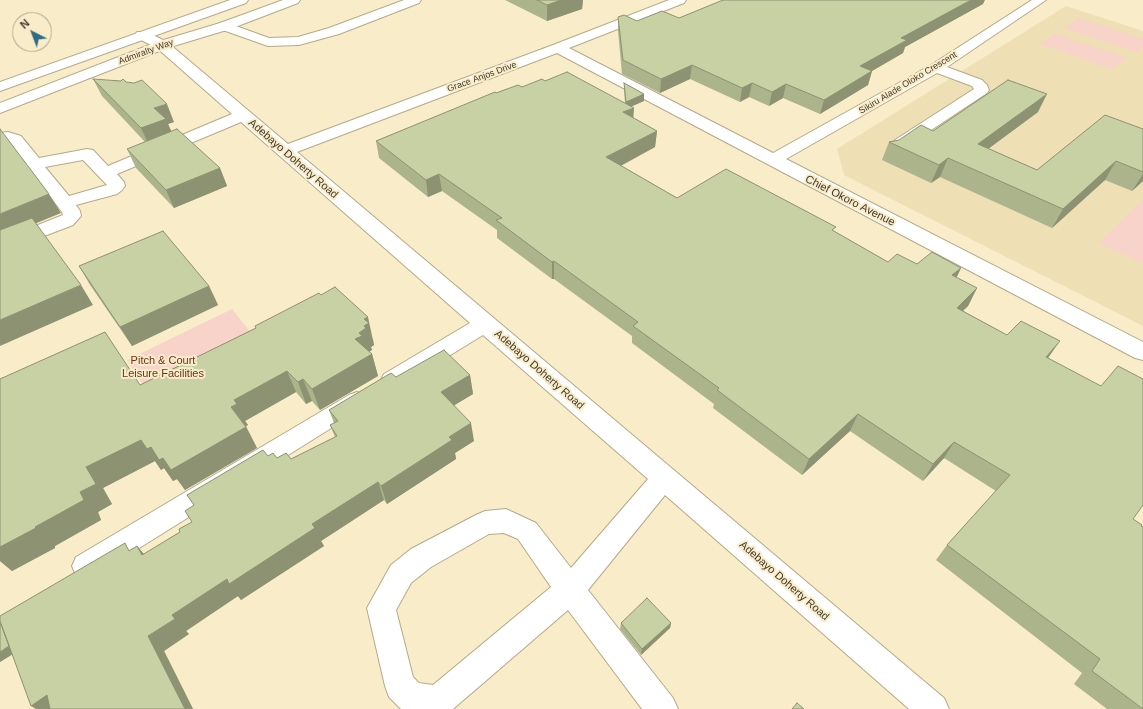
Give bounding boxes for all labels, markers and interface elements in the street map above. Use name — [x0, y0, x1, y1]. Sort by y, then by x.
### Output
north arrow — [12, 12, 52, 52]
text: N — [18, 17, 32, 31]
street label: Admiralty Way — [117, 37, 175, 67]
street label: Sikiru Alade Oloko Crescent — [857, 49, 959, 117]
street label: Grace Anjos Drive — [446, 59, 518, 95]
street label: Adebayo Doherty Road — [246, 117, 340, 201]
street label: Chief Okoro Avenue — [803, 173, 897, 229]
street label: Adebayo Doherty Road — [492, 328, 586, 412]
park label: Pitch & Court Leisure Facilities — [122, 354, 204, 380]
street label: Adebayo Doherty Road — [737, 539, 831, 623]

